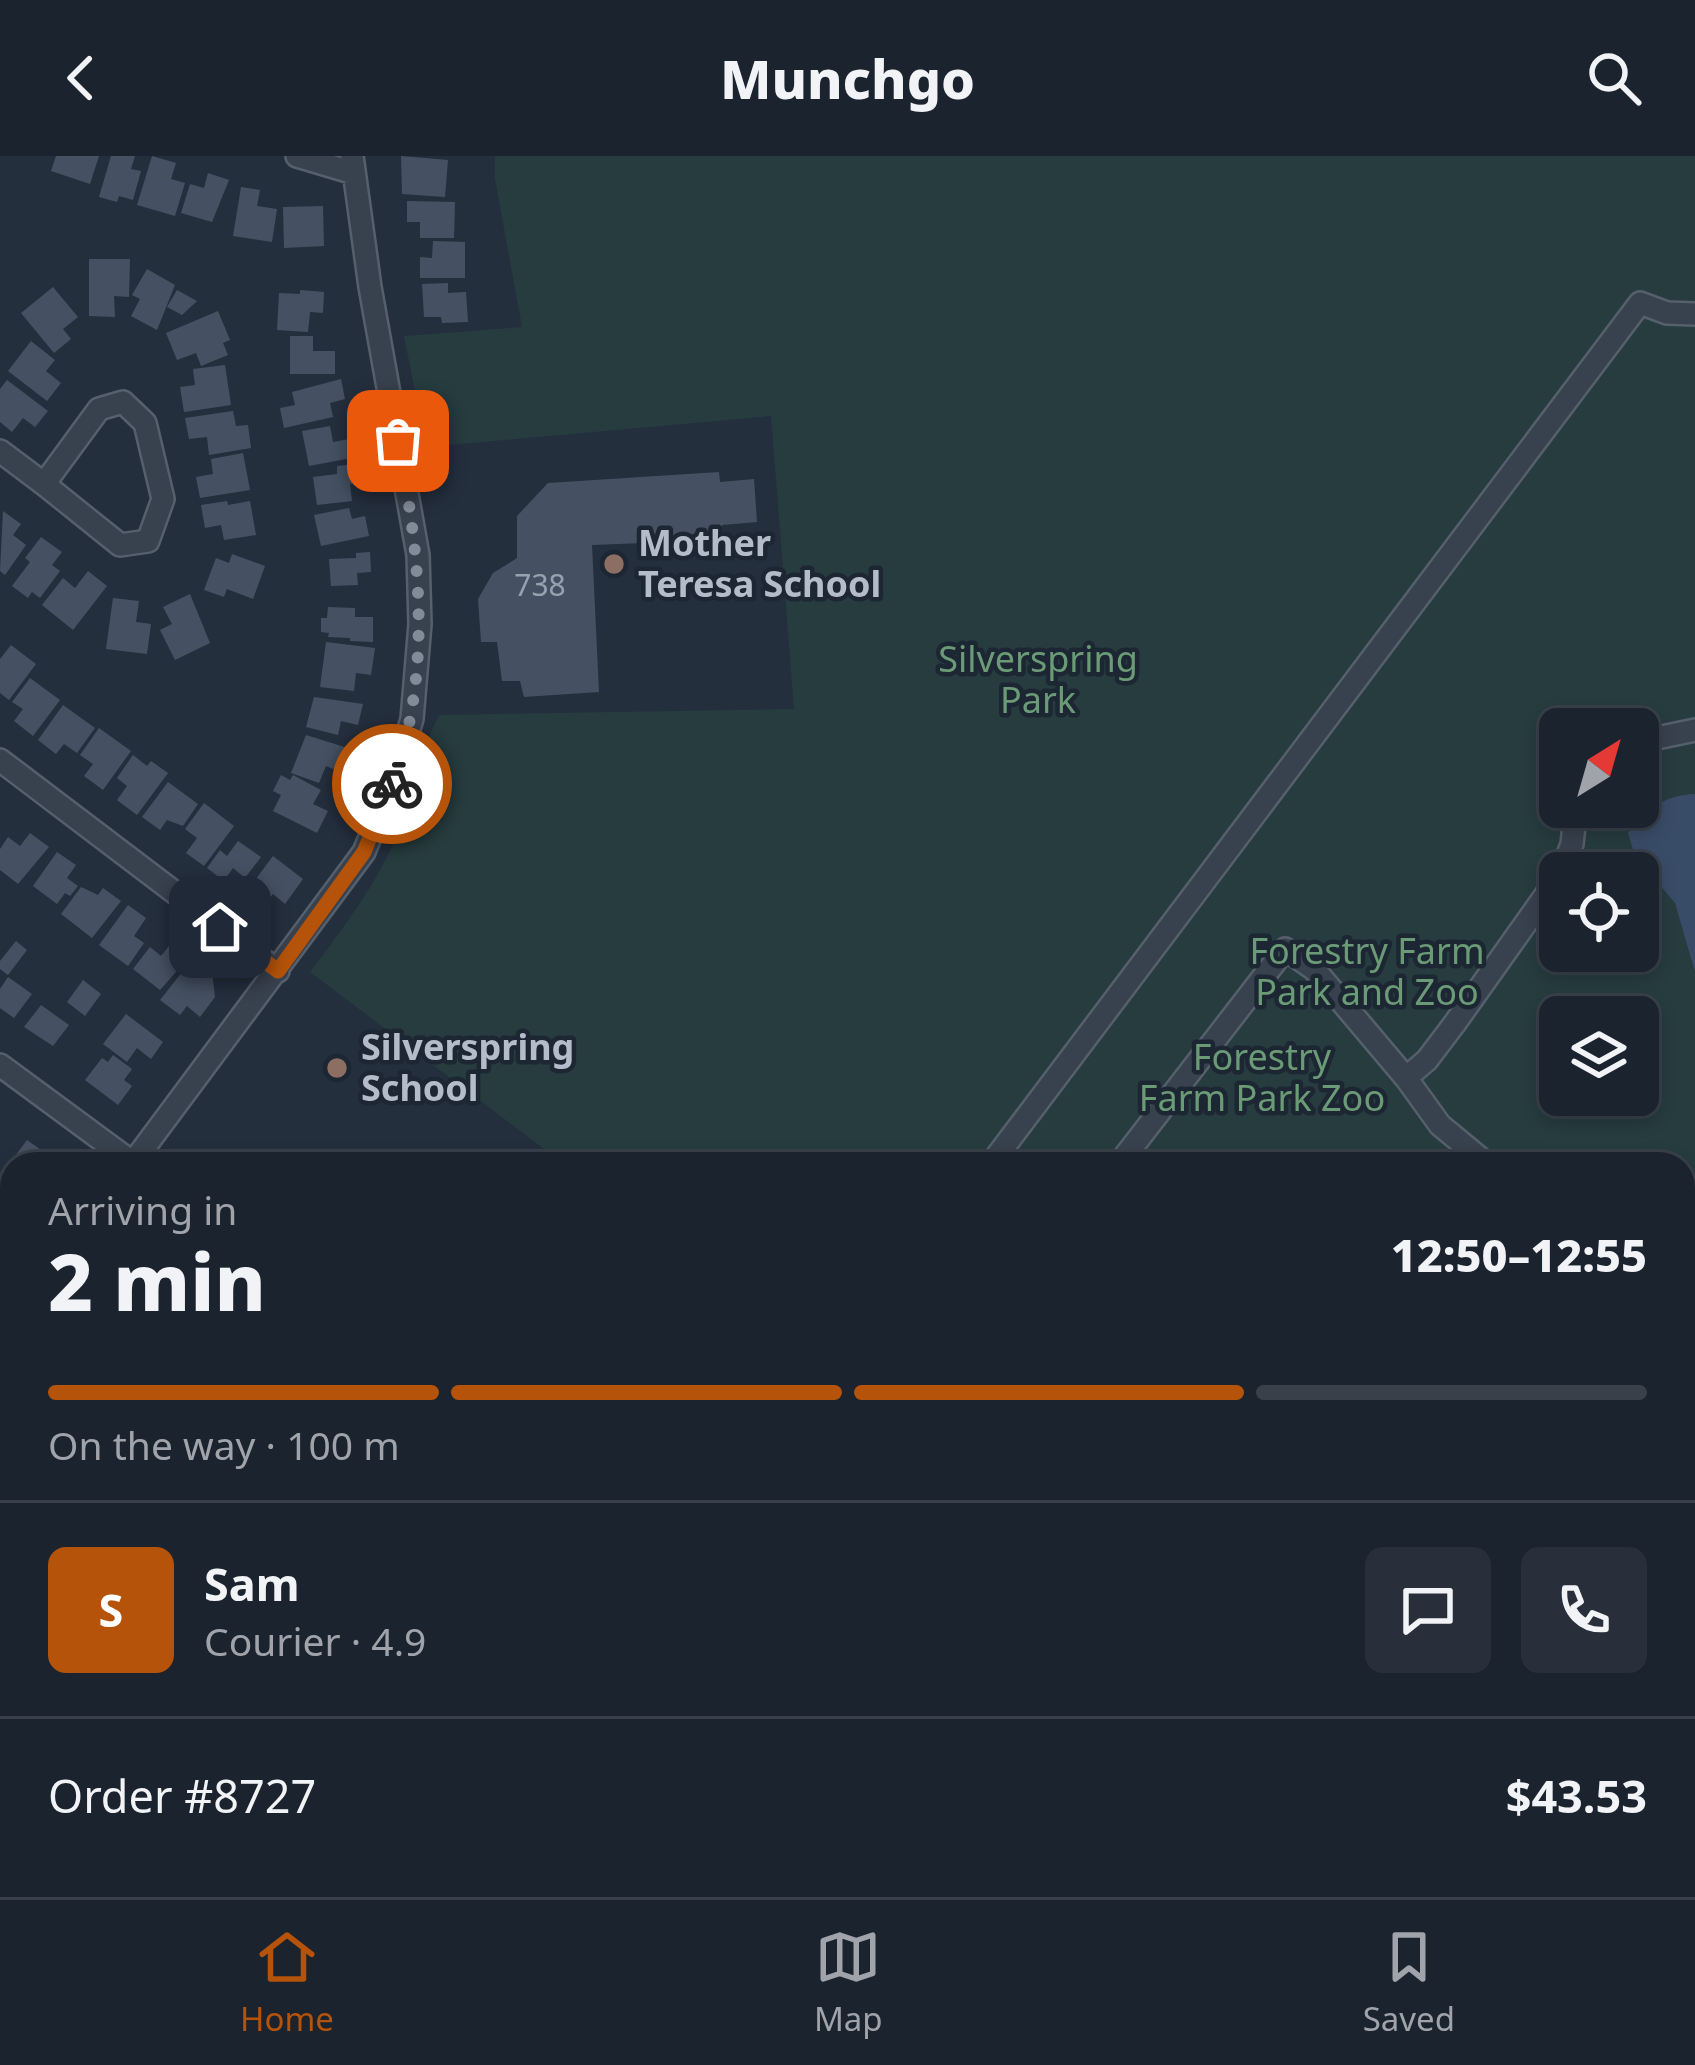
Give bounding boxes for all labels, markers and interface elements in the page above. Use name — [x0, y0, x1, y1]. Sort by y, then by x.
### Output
text: Munchgo — [720, 41, 975, 115]
icon: back — [48, 45, 114, 111]
icon: search — [1581, 45, 1647, 111]
pin — [347, 390, 449, 492]
icon: bag — [365, 408, 431, 474]
place label: Mother Teresa School — [638, 518, 881, 608]
marker: Mother Teresa School — [601, 551, 627, 577]
house number: 738 — [514, 564, 566, 605]
park label: Silverspring Park — [938, 634, 1138, 724]
north arrow — [1539, 708, 1659, 828]
map controls — [1539, 708, 1659, 1116]
courier — [332, 724, 452, 844]
icon: bike — [359, 751, 425, 817]
button: locate — [1539, 852, 1659, 972]
pin — [169, 876, 271, 978]
icon: home — [187, 894, 253, 960]
park label: Forestry Farm Park and Zoo — [1249, 926, 1485, 1016]
button: layers — [1539, 996, 1659, 1116]
place label: Silverspring School — [361, 1022, 574, 1112]
park label: Forestry Farm Park Zoo — [1139, 1032, 1385, 1122]
marker: Silverspring School — [324, 1055, 350, 1081]
text: Arriving in — [48, 1183, 237, 1236]
text: 12:50–12:55 — [1391, 1224, 1647, 1285]
text: 2 min — [48, 1228, 266, 1334]
text: On the way · 100 m — [48, 1418, 400, 1471]
button: chat — [1365, 1547, 1491, 1673]
button: phone — [1521, 1547, 1647, 1673]
text: Sam — [204, 1553, 300, 1614]
text: S — [99, 1579, 123, 1640]
text: Courier · 4.9 — [204, 1614, 426, 1667]
text: Order #8727 — [48, 1765, 316, 1826]
text: $43.53 — [1506, 1765, 1647, 1826]
tab: Home — [240, 1924, 334, 2041]
tab: Map — [814, 1924, 883, 2041]
tab: Saved — [1363, 1924, 1455, 2041]

